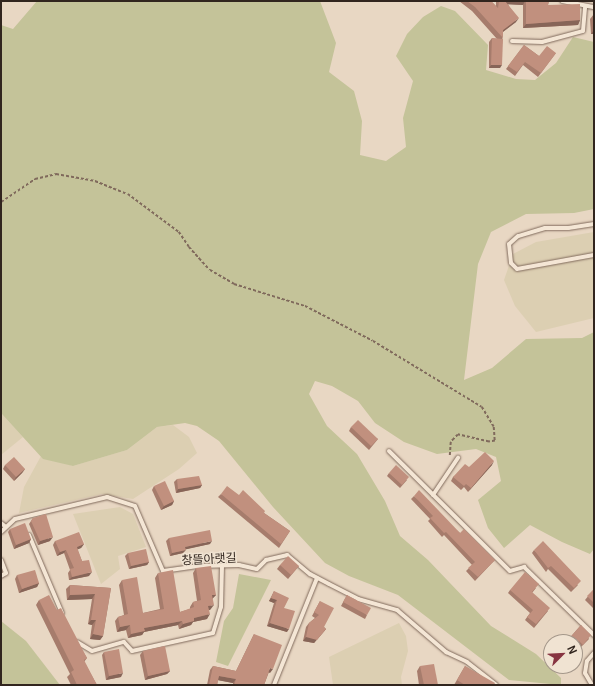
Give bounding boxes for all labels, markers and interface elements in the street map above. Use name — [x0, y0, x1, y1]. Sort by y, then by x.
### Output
street label: 창뜰아랫길 — [181, 549, 237, 567]
north arrow — [543, 634, 583, 674]
text: N — [564, 643, 582, 657]

